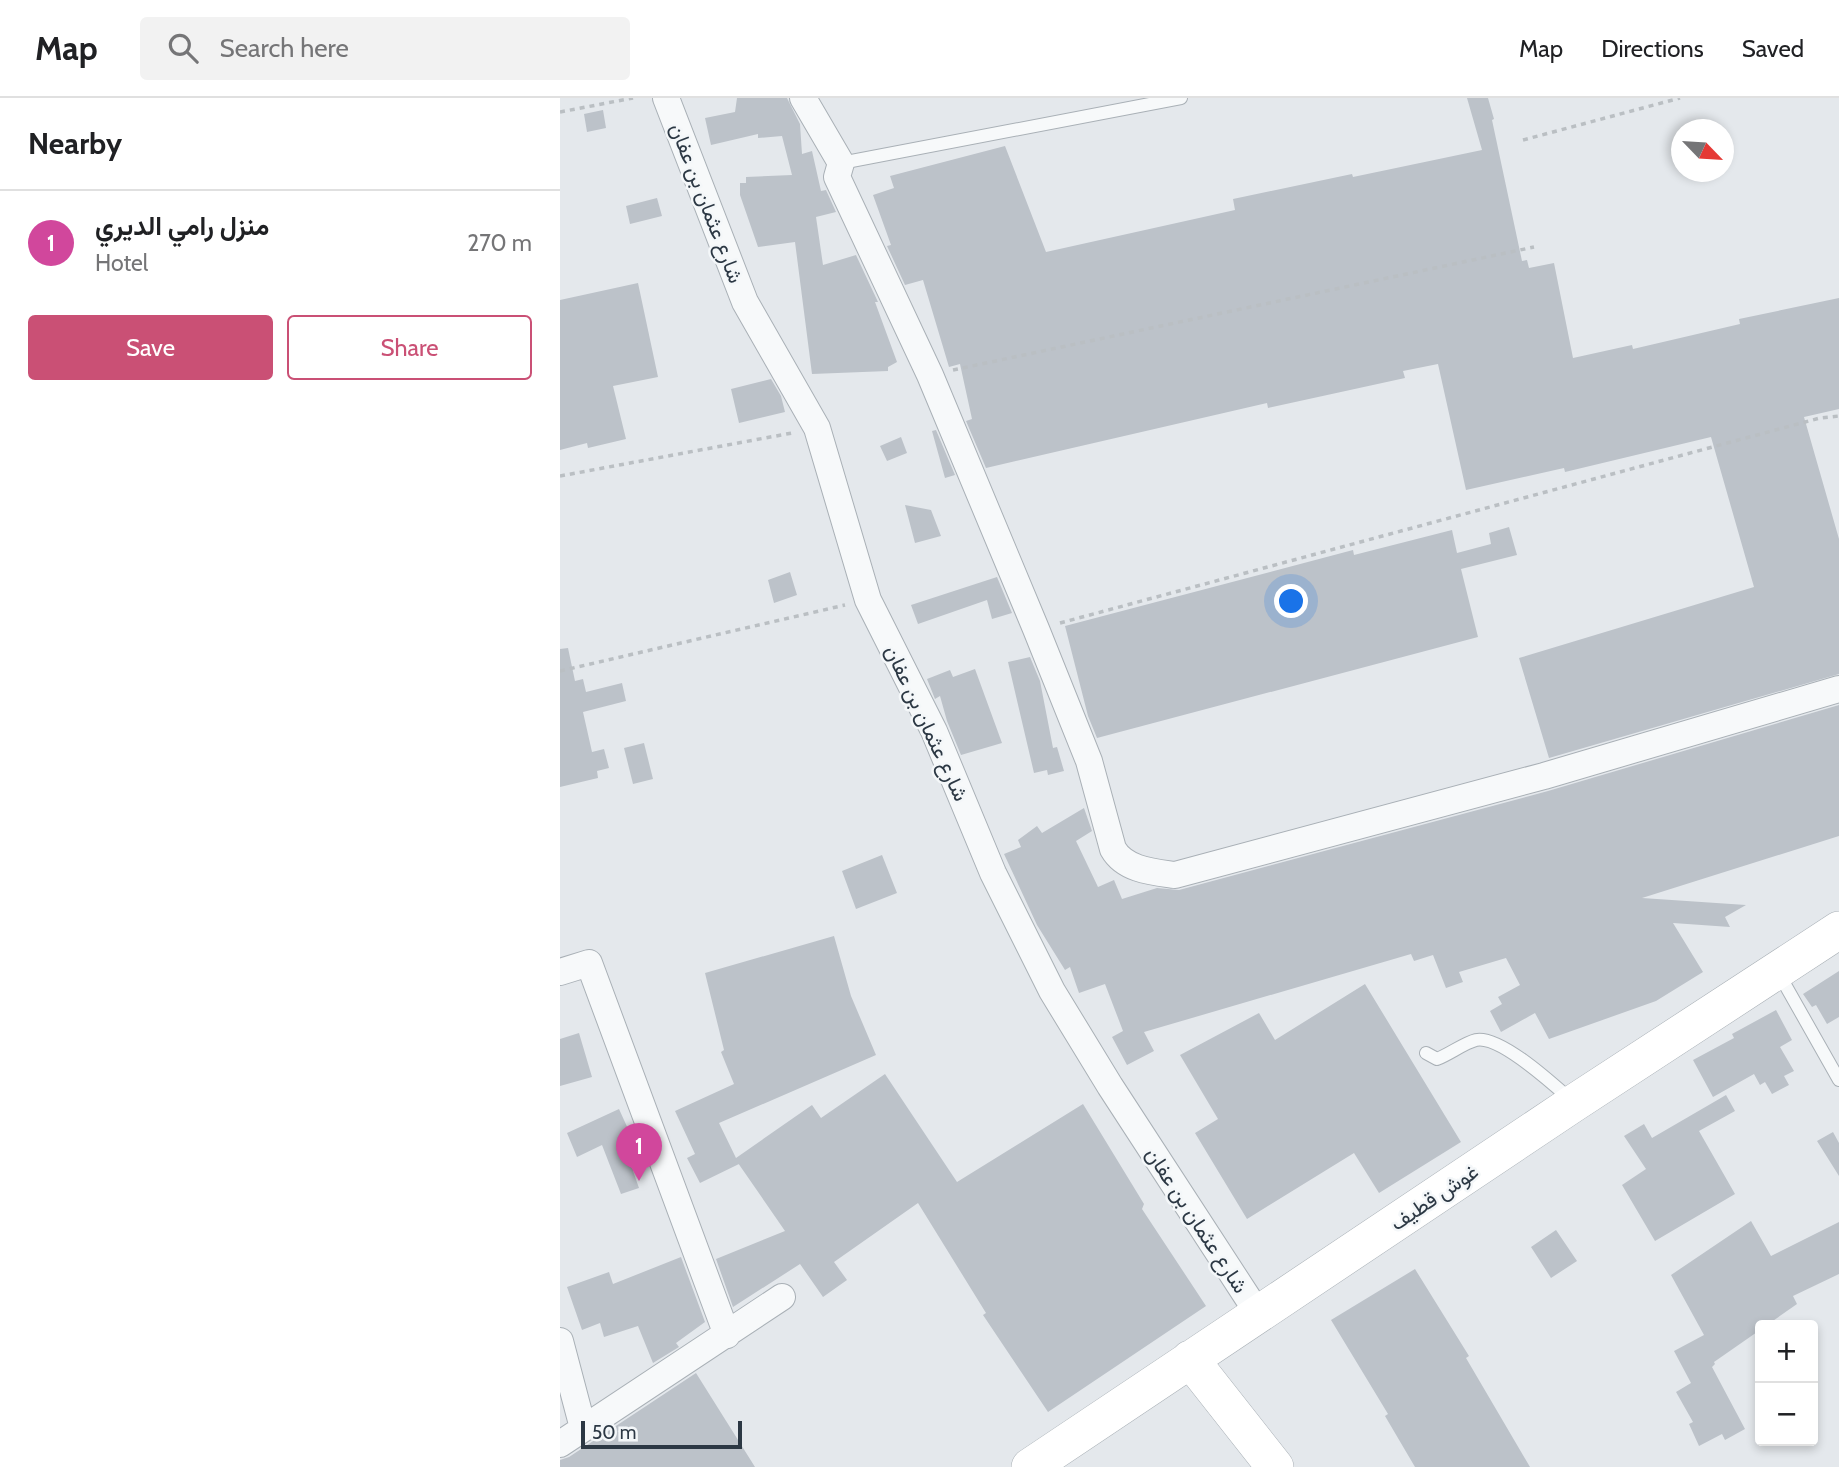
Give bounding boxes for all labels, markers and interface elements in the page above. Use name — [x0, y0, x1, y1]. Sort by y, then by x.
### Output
search box — [140, 17, 630, 80]
text: Map — [35, 28, 98, 68]
icon: search — [164, 29, 202, 67]
text: Search here — [220, 32, 349, 64]
text: Map — [1519, 34, 1563, 63]
text: Directions — [1601, 34, 1704, 63]
text: Saved — [1742, 34, 1804, 63]
north arrow — [1671, 119, 1734, 182]
street label: شارع عثمان بن عفان — [663, 120, 749, 287]
text: Nearby — [28, 125, 122, 162]
text: منزل رامي الديري — [95, 210, 269, 242]
text: 1 — [47, 229, 55, 257]
text: 270 m — [467, 229, 532, 257]
text: Hotel — [95, 249, 148, 277]
button: Save — [28, 315, 273, 380]
button: Share — [287, 315, 532, 380]
your location — [1274, 584, 1308, 618]
street label: شارع عثمان بن عفان — [878, 641, 974, 806]
pin: 1 — [616, 1123, 662, 1181]
street label: شارع عثمان بن عفان — [1139, 1142, 1254, 1299]
street label: غوش قطيف — [1385, 1158, 1483, 1236]
map controls — [1755, 1320, 1818, 1446]
button: + — [1755, 1320, 1818, 1383]
button: − — [1755, 1383, 1818, 1446]
scale bar — [581, 1418, 742, 1450]
text: 50 m — [592, 1421, 636, 1444]

